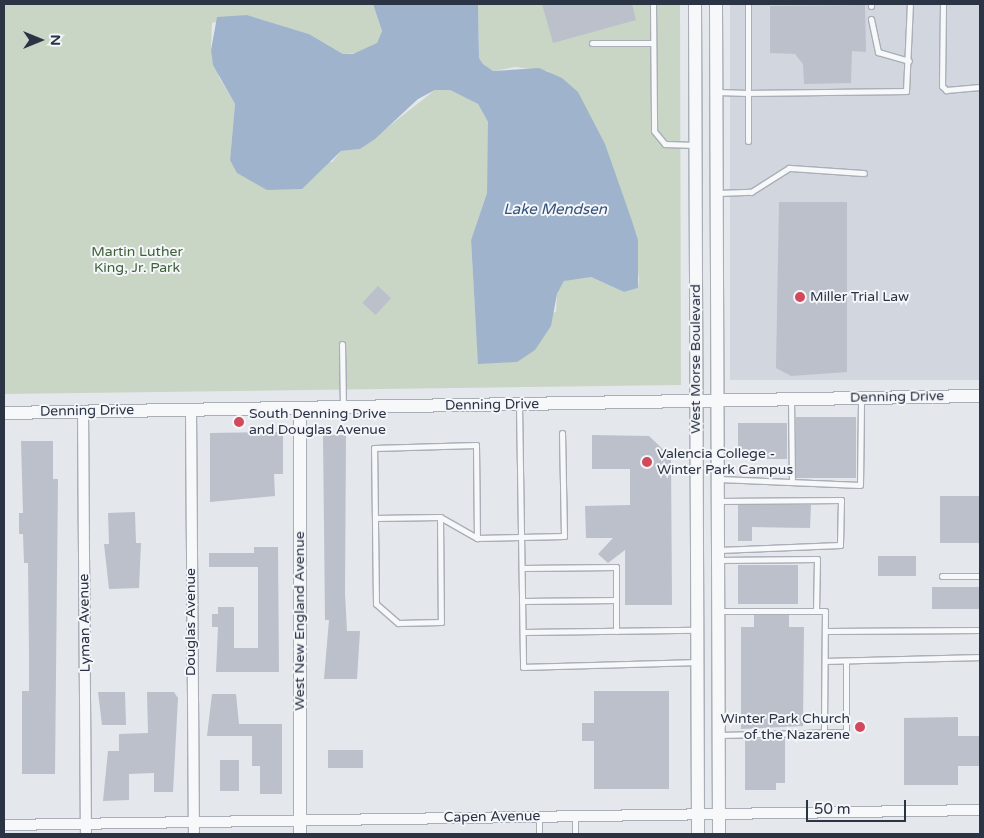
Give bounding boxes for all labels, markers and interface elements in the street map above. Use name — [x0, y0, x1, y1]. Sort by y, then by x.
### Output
north arrow — [15, 15, 65, 65]
text: N — [47, 34, 64, 46]
water label: Lake Mendsen — [503, 201, 607, 219]
park label: Martin Luther King, Jr. Park — [91, 244, 183, 276]
street label: West Morse Boulevard — [688, 284, 704, 434]
place label: Miller Trial Law — [810, 289, 909, 305]
marker: Miller Trial Law — [794, 291, 806, 303]
street label: Denning Drive — [850, 388, 944, 406]
street label: Denning Drive — [445, 396, 539, 414]
street label: Denning Drive — [40, 402, 134, 420]
place label: South Denning Drive and Douglas Avenue — [249, 406, 386, 438]
marker: South Denning Drive and Douglas Avenue — [233, 416, 245, 428]
place label: Valencia College - Winter Park Campus — [657, 446, 793, 478]
marker: Valencia College - Winter Park Campus — [641, 456, 653, 468]
street label: West New England Avenue — [292, 531, 308, 711]
street label: Douglas Avenue — [183, 568, 199, 676]
street label: Lyman Avenue — [76, 574, 94, 672]
place label: Winter Park Church of the Nazarene — [721, 711, 850, 744]
marker: Winter Park Church of the Nazarene — [854, 721, 866, 733]
scale bar — [809, 790, 909, 822]
text: 50 m — [814, 800, 851, 818]
street label: Capen Avenue — [444, 808, 540, 826]

